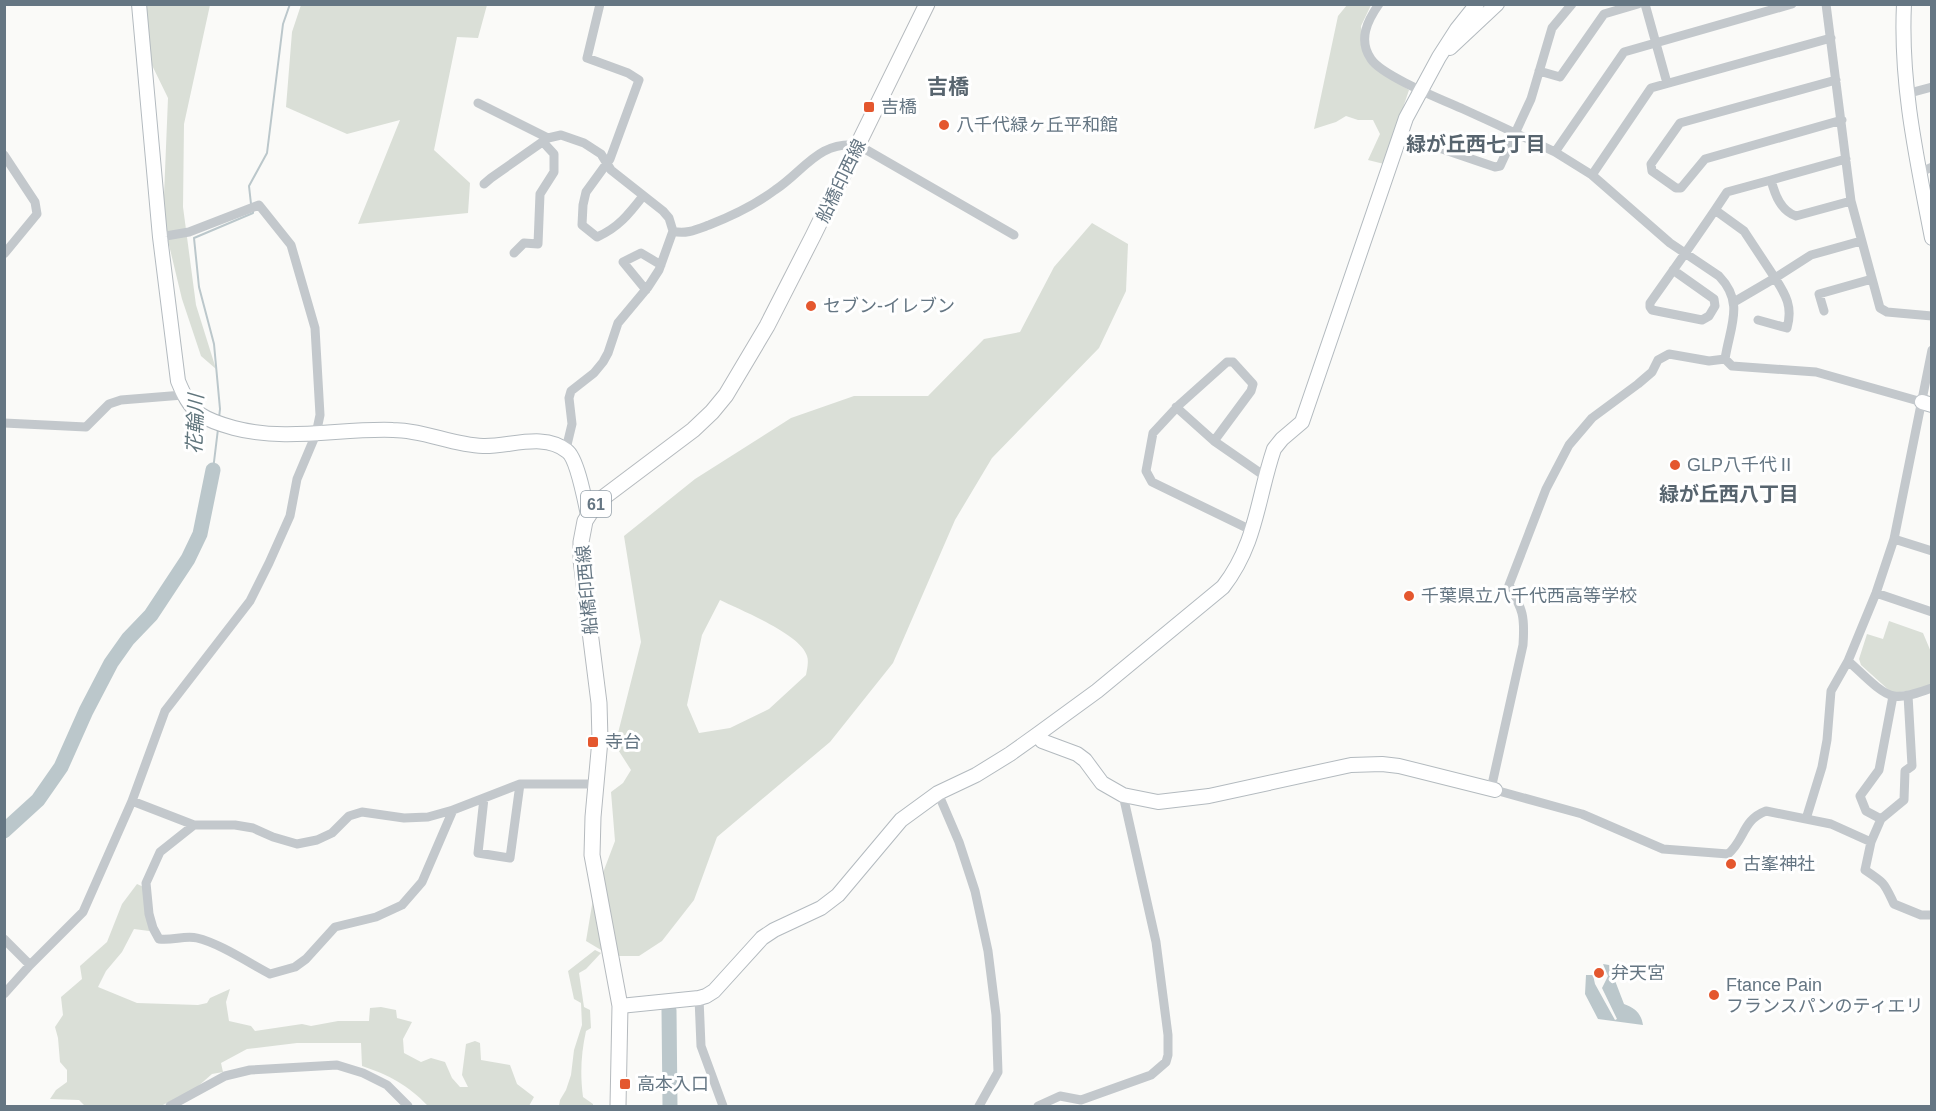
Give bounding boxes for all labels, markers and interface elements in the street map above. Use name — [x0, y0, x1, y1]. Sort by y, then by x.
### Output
district label: 吉橋 — [927, 75, 969, 98]
place label: 吉橋 — [881, 97, 917, 117]
marker: 吉橋 — [862, 100, 876, 114]
place label: 八千代緑ヶ丘平和館 — [956, 115, 1118, 135]
marker: 八千代緑ヶ丘平和館 — [937, 118, 951, 132]
district label: 緑が丘西七丁目 — [1406, 133, 1546, 155]
street label: 船橋印西線 — [812, 136, 870, 226]
place label: セブン-イレブン — [823, 296, 955, 316]
marker: セブン-イレブン — [804, 299, 818, 313]
water label: 花輪川 — [183, 392, 207, 454]
place label: GLP八千代Ⅱ — [1687, 455, 1795, 475]
marker: GLP八千代Ⅱ — [1668, 458, 1682, 472]
district label: 緑が丘西八丁目 — [1659, 483, 1799, 505]
road number: 61 — [581, 491, 611, 517]
street label: 船橋印西線 — [573, 544, 601, 636]
place label: 千葉県立八千代西高等学校 — [1421, 586, 1637, 606]
marker: 千葉県立八千代西高等学校 — [1402, 589, 1416, 603]
place label: 寺台 — [605, 732, 641, 752]
marker: 寺台 — [586, 735, 600, 749]
place label: 古峯神社 — [1743, 854, 1815, 874]
marker: 古峯神社 — [1724, 857, 1738, 871]
place label: 弁天宮 — [1611, 963, 1665, 983]
marker: 弁天宮 — [1592, 966, 1606, 980]
place label: Ftance Pain フランスパンのティエリ — [1726, 975, 1923, 1016]
marker: Ftance Pain フランスパンのティエリ — [1707, 988, 1721, 1002]
place label: 高本入口 — [637, 1074, 709, 1094]
marker: 高本入口 — [618, 1077, 632, 1091]

